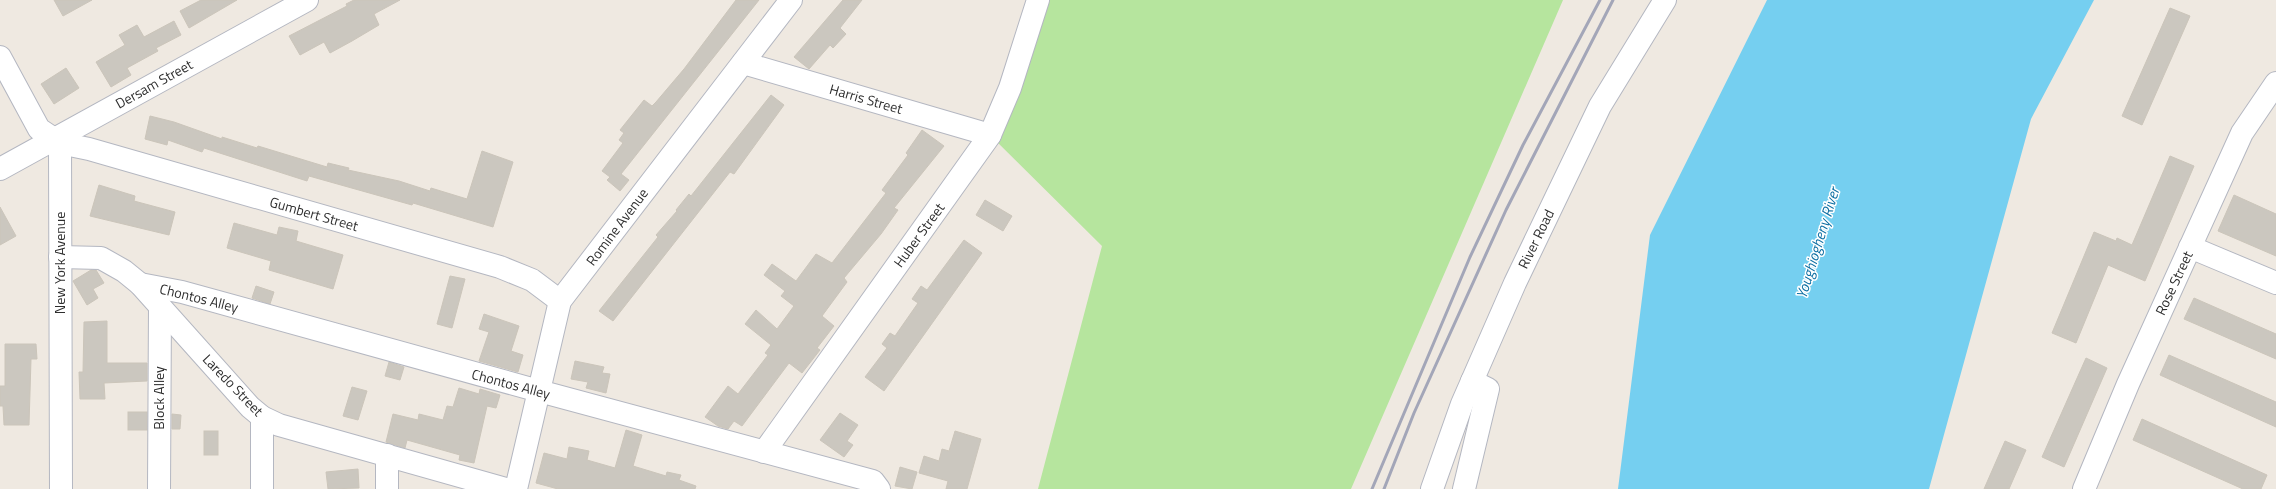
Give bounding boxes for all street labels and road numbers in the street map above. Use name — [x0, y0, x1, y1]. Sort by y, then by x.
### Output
street label: Dersam Street — [111, 54, 196, 113]
street label: Harris Street — [827, 78, 905, 119]
street label: Romine Avenue — [580, 184, 653, 270]
street label: Gumbert Street — [267, 191, 361, 236]
street label: Huber Street — [888, 198, 949, 271]
street label: River Road — [1512, 206, 1559, 272]
street label: New York Avenue — [49, 212, 70, 314]
street label: Rose Street — [2150, 247, 2198, 318]
street label: Chontos Alley — [158, 278, 241, 317]
street label: Laredo Street — [198, 349, 269, 421]
street label: Chontos Alley — [470, 363, 553, 404]
street label: Block Alley — [148, 366, 169, 430]

